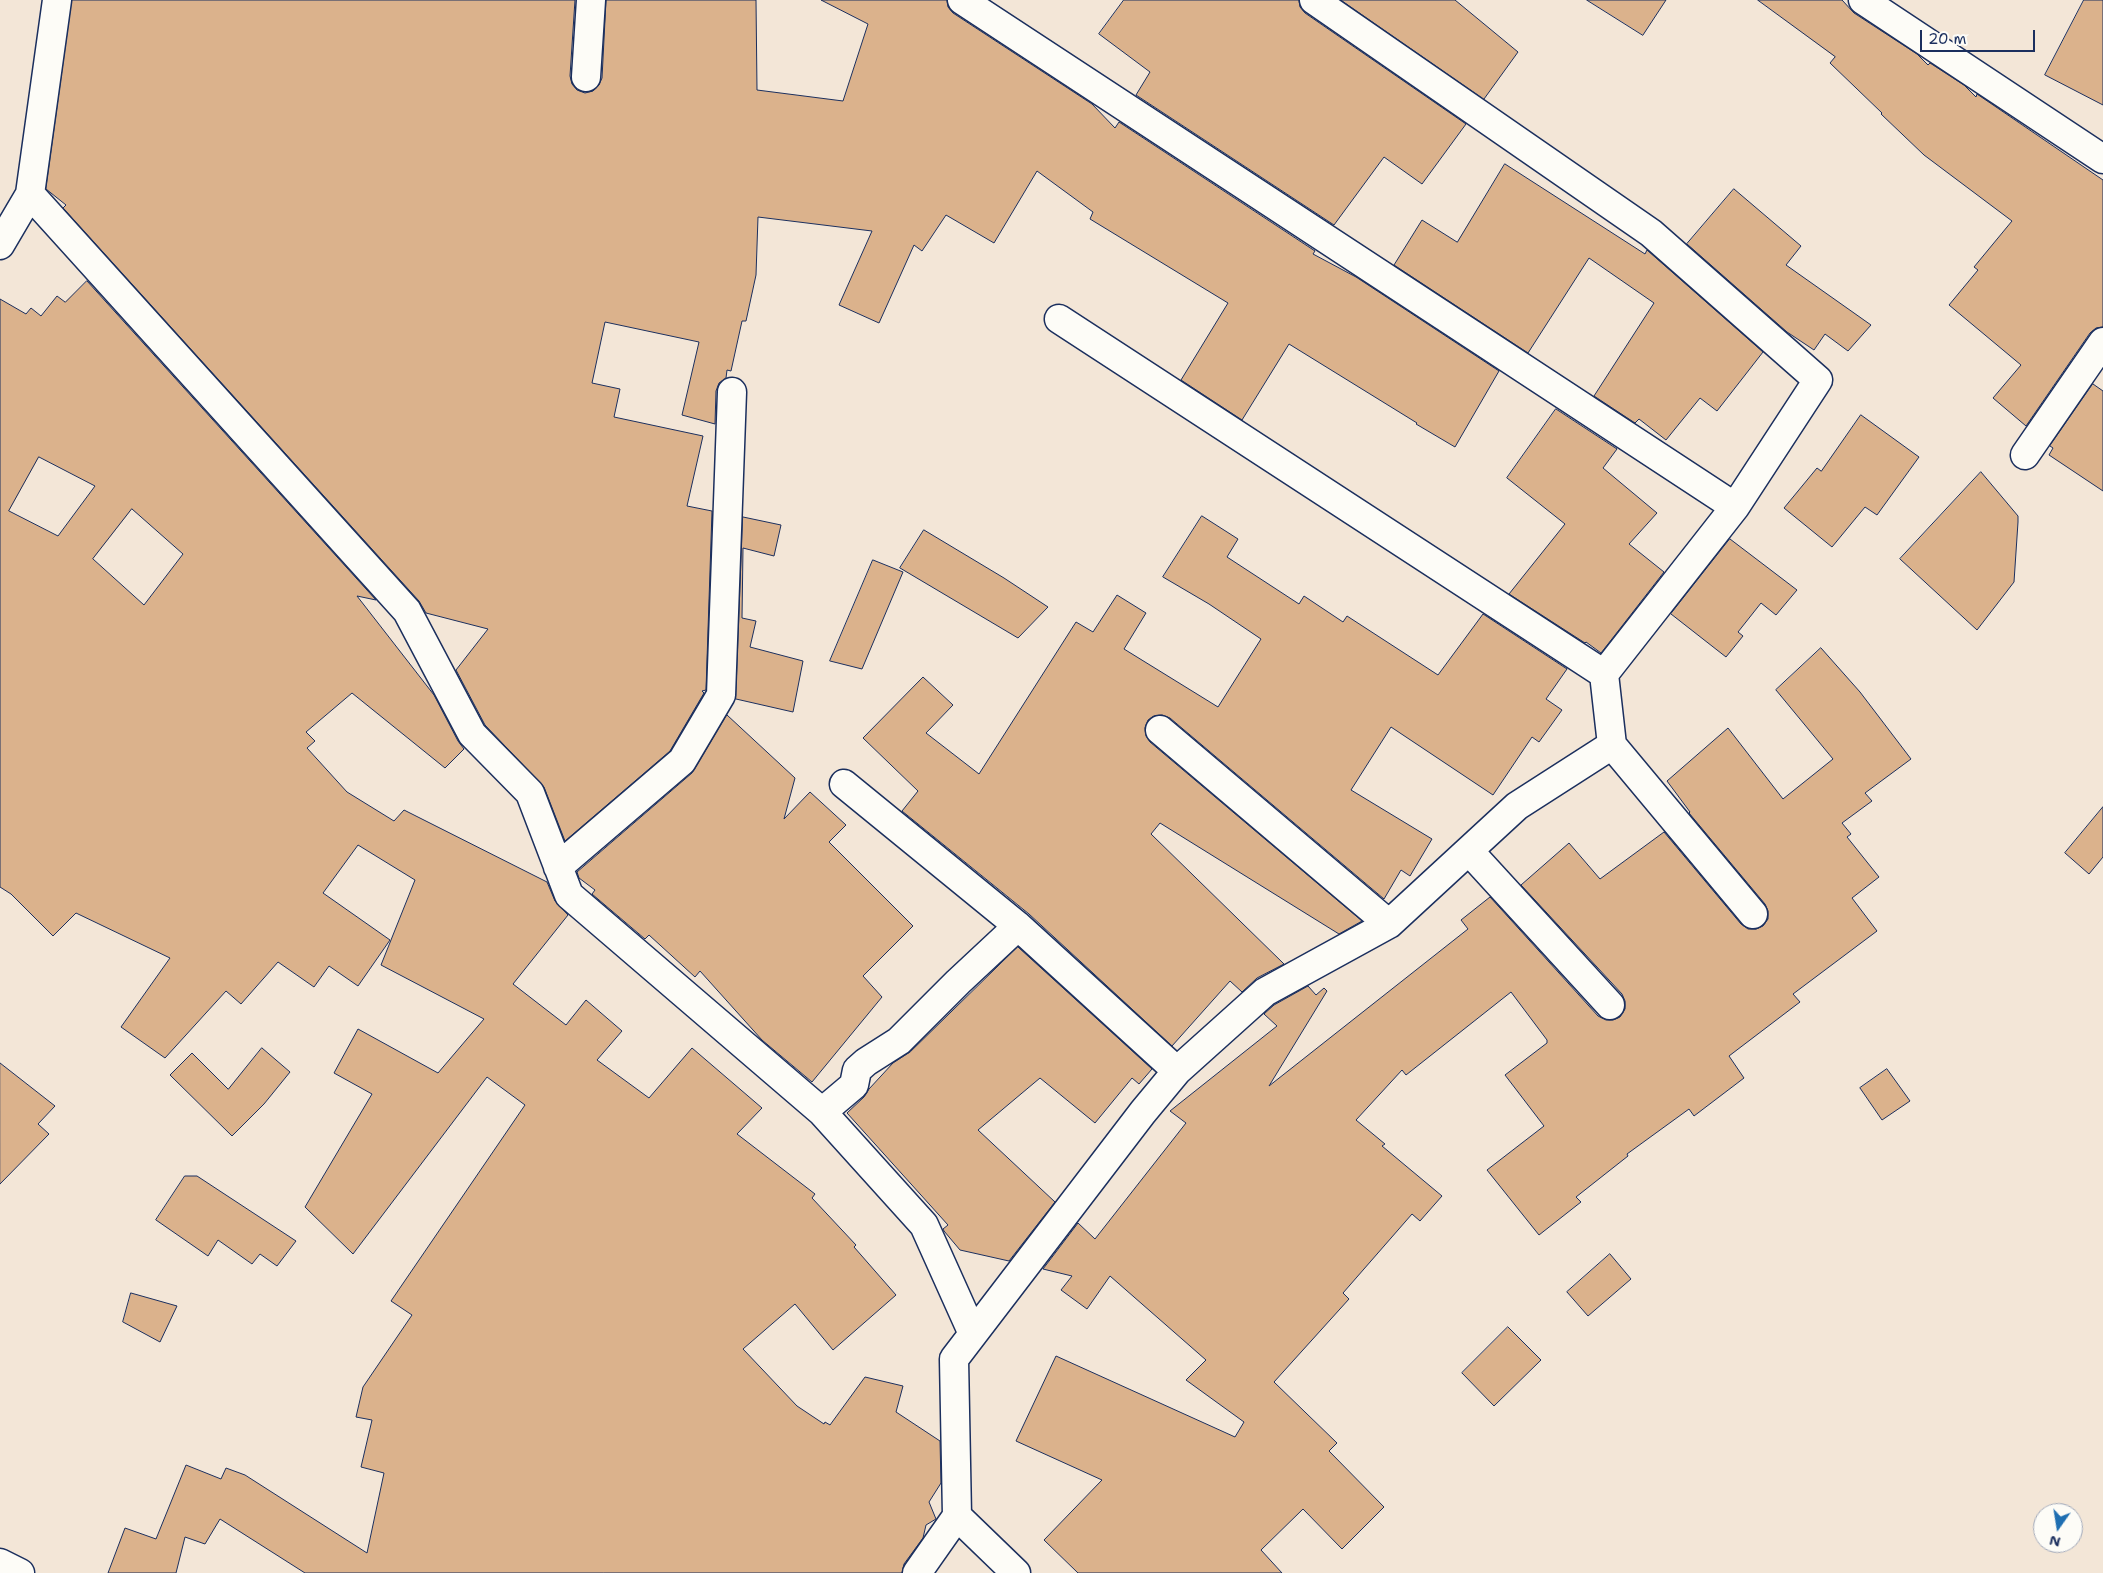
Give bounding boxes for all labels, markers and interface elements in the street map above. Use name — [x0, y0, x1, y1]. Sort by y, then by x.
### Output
scale bar — [1923, 20, 2038, 52]
text: 20 m — [1928, 29, 1967, 49]
north arrow — [2033, 1503, 2083, 1553]
text: N — [2047, 1532, 2062, 1552]

